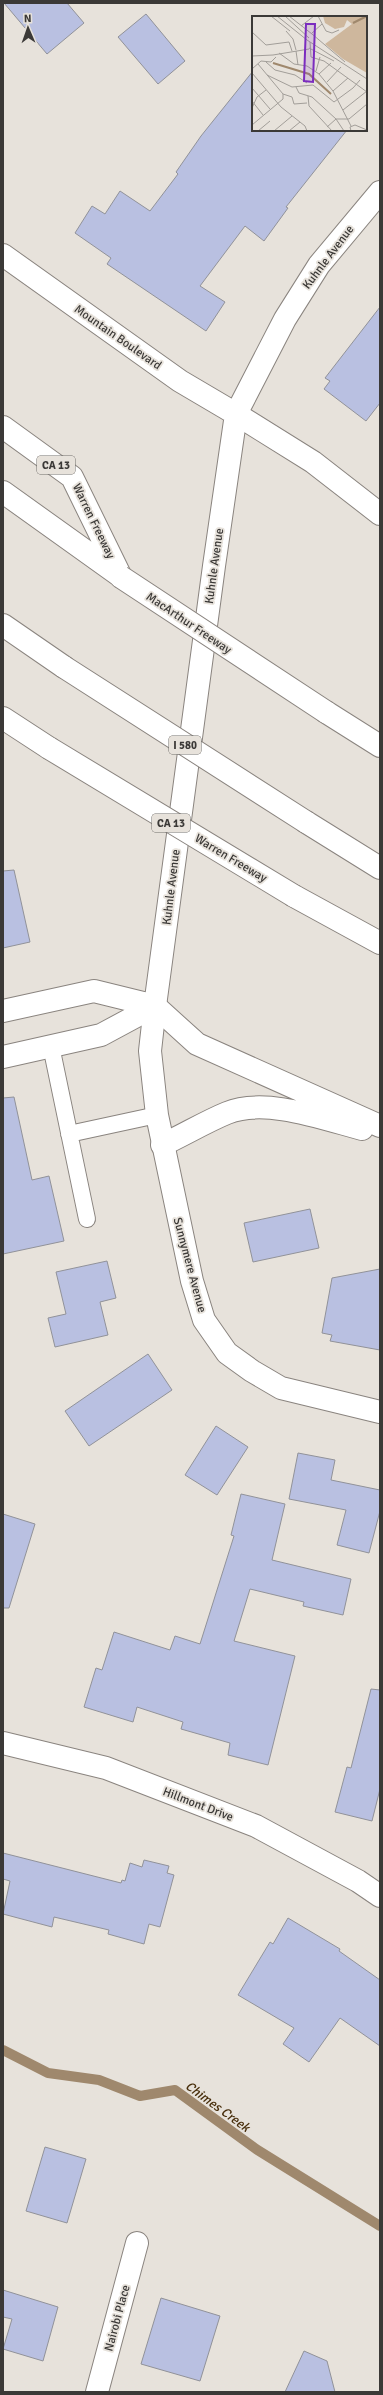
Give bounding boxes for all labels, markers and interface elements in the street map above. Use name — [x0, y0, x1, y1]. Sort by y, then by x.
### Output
north arrow — [8, 8, 48, 48]
text: N — [24, 12, 32, 25]
inset map — [252, 16, 367, 131]
street label: Kuhnle Avenue — [299, 222, 357, 292]
street label: Mountain Boulevard — [71, 302, 164, 373]
road number: CA 13 — [37, 456, 75, 474]
street label: Warren Freeway — [69, 481, 118, 562]
street label: Kuhnle Avenue — [202, 527, 227, 605]
street label: MacArthur Freeway — [143, 589, 235, 658]
road number: I 580 — [169, 736, 201, 754]
road number: CA 13 — [152, 814, 190, 832]
street label: Warren Freeway — [192, 831, 270, 886]
street label: Kuhnle Avenue — [159, 848, 184, 926]
street label: Sunnymere Avenue — [170, 1216, 209, 1314]
street label: Hillmont Drive — [160, 1784, 235, 1825]
water label: Chimes Creek — [182, 2078, 254, 2136]
street label: Nairobi Place — [101, 2283, 134, 2353]

